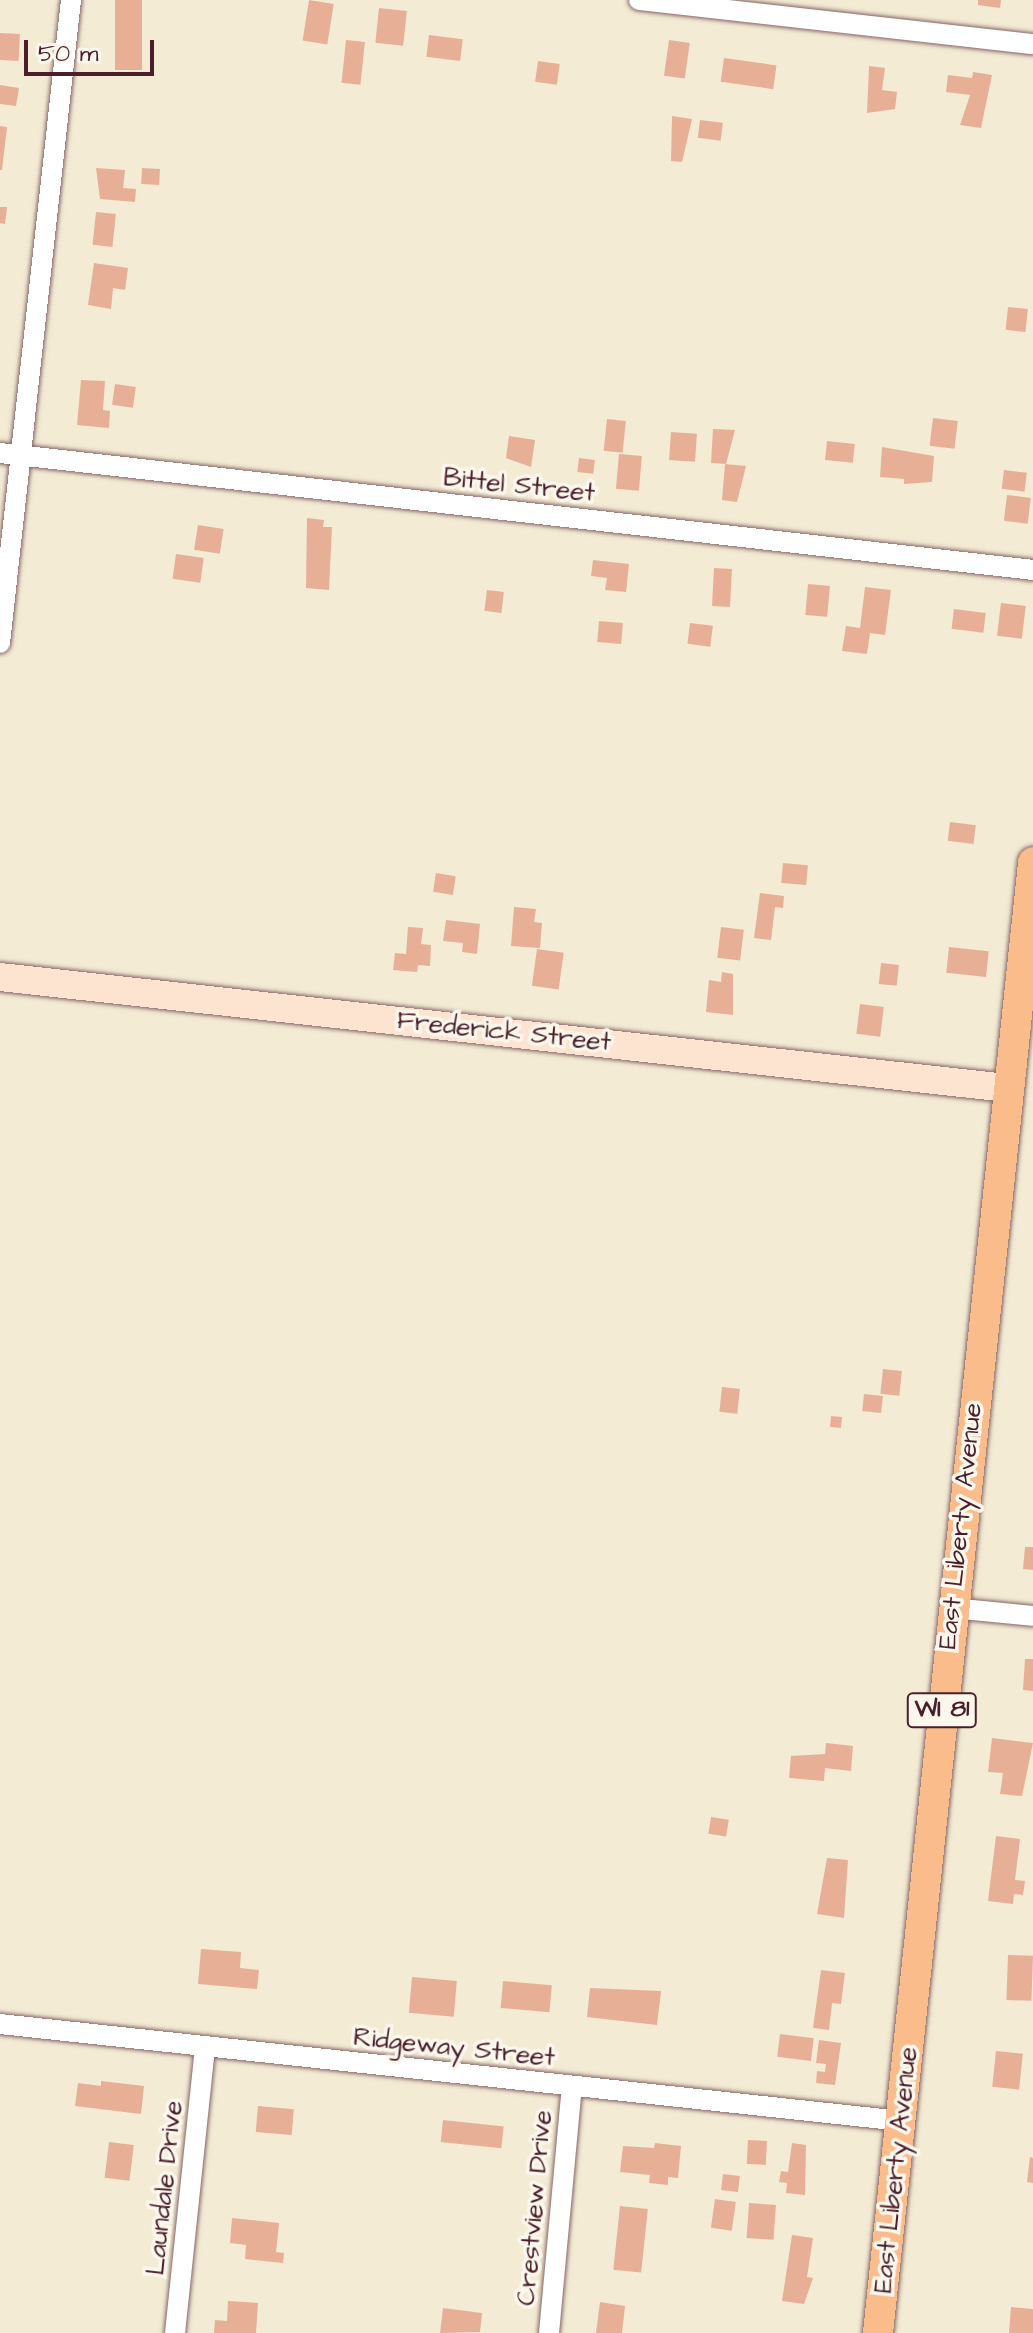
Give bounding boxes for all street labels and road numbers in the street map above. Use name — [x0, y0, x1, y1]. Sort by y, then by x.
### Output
street label: Bittel Street — [442, 463, 596, 509]
street label: Frederick Street — [395, 1005, 613, 1059]
street label: East Liberty Avenue — [933, 1401, 989, 1651]
road number: WI 81 — [906, 1690, 978, 1730]
street label: Ridgeway Street — [352, 2022, 556, 2074]
street label: East Liberty Avenue — [868, 2045, 924, 2295]
street label: Laundale Drive — [140, 2099, 190, 2277]
street label: Crestview Drive — [511, 2109, 559, 2307]

